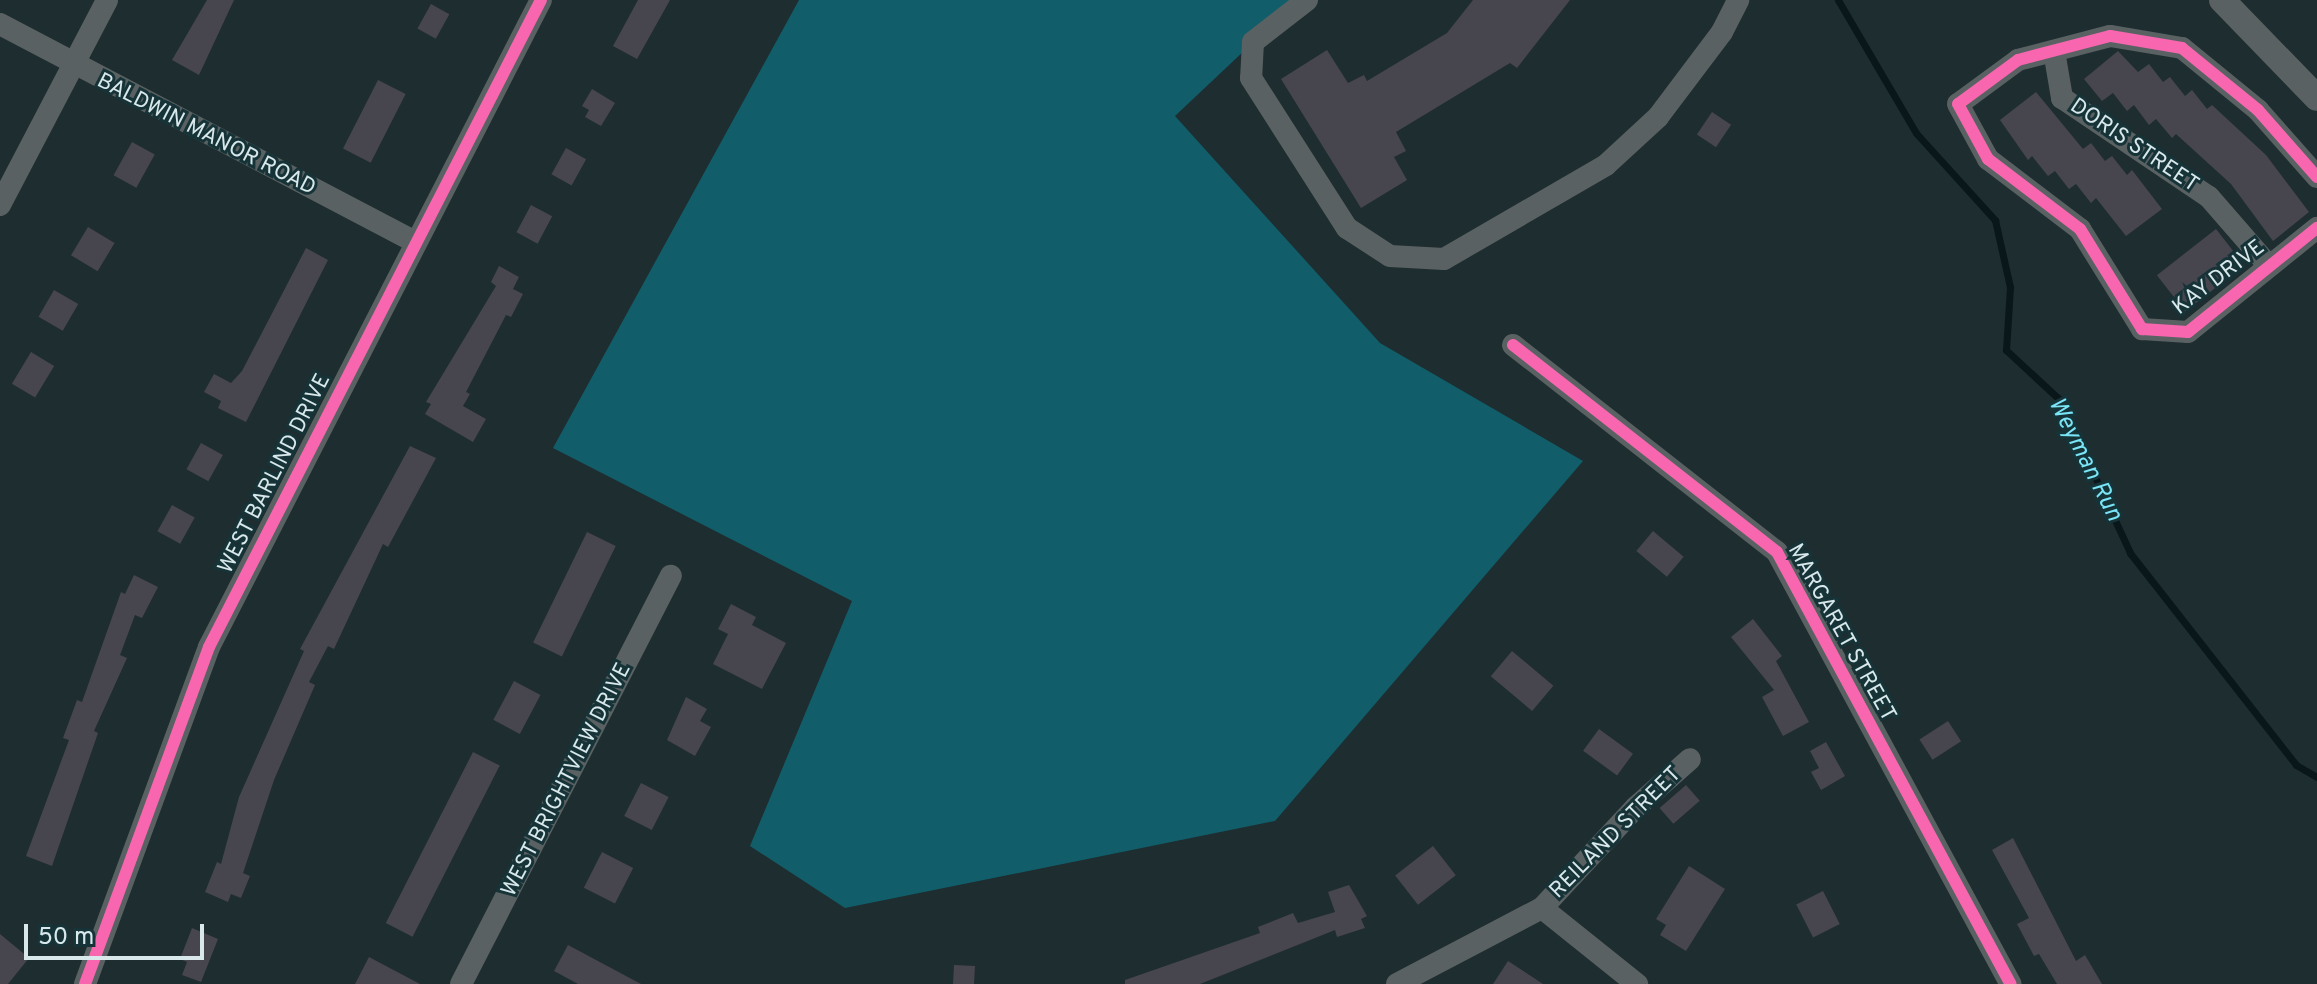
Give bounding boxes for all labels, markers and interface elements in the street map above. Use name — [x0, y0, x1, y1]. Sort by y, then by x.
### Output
street label: BALDWIN MANOR ROAD — [92, 68, 320, 202]
street label: DORIS STREET — [2065, 93, 2203, 199]
street label: KAY DRIVE — [2167, 235, 2271, 321]
street label: WEST BARLIND DRIVE — [213, 369, 337, 579]
water label: Weyman Run — [2041, 393, 2127, 527]
street label: MARGARET STREET — [1781, 539, 1901, 727]
street label: WEST BRIGHTVIEW DRIVE — [496, 658, 638, 902]
street label: REILAND STREET — [1545, 762, 1687, 904]
scale bar — [28, 908, 208, 958]
text: 50 m — [38, 923, 94, 953]

